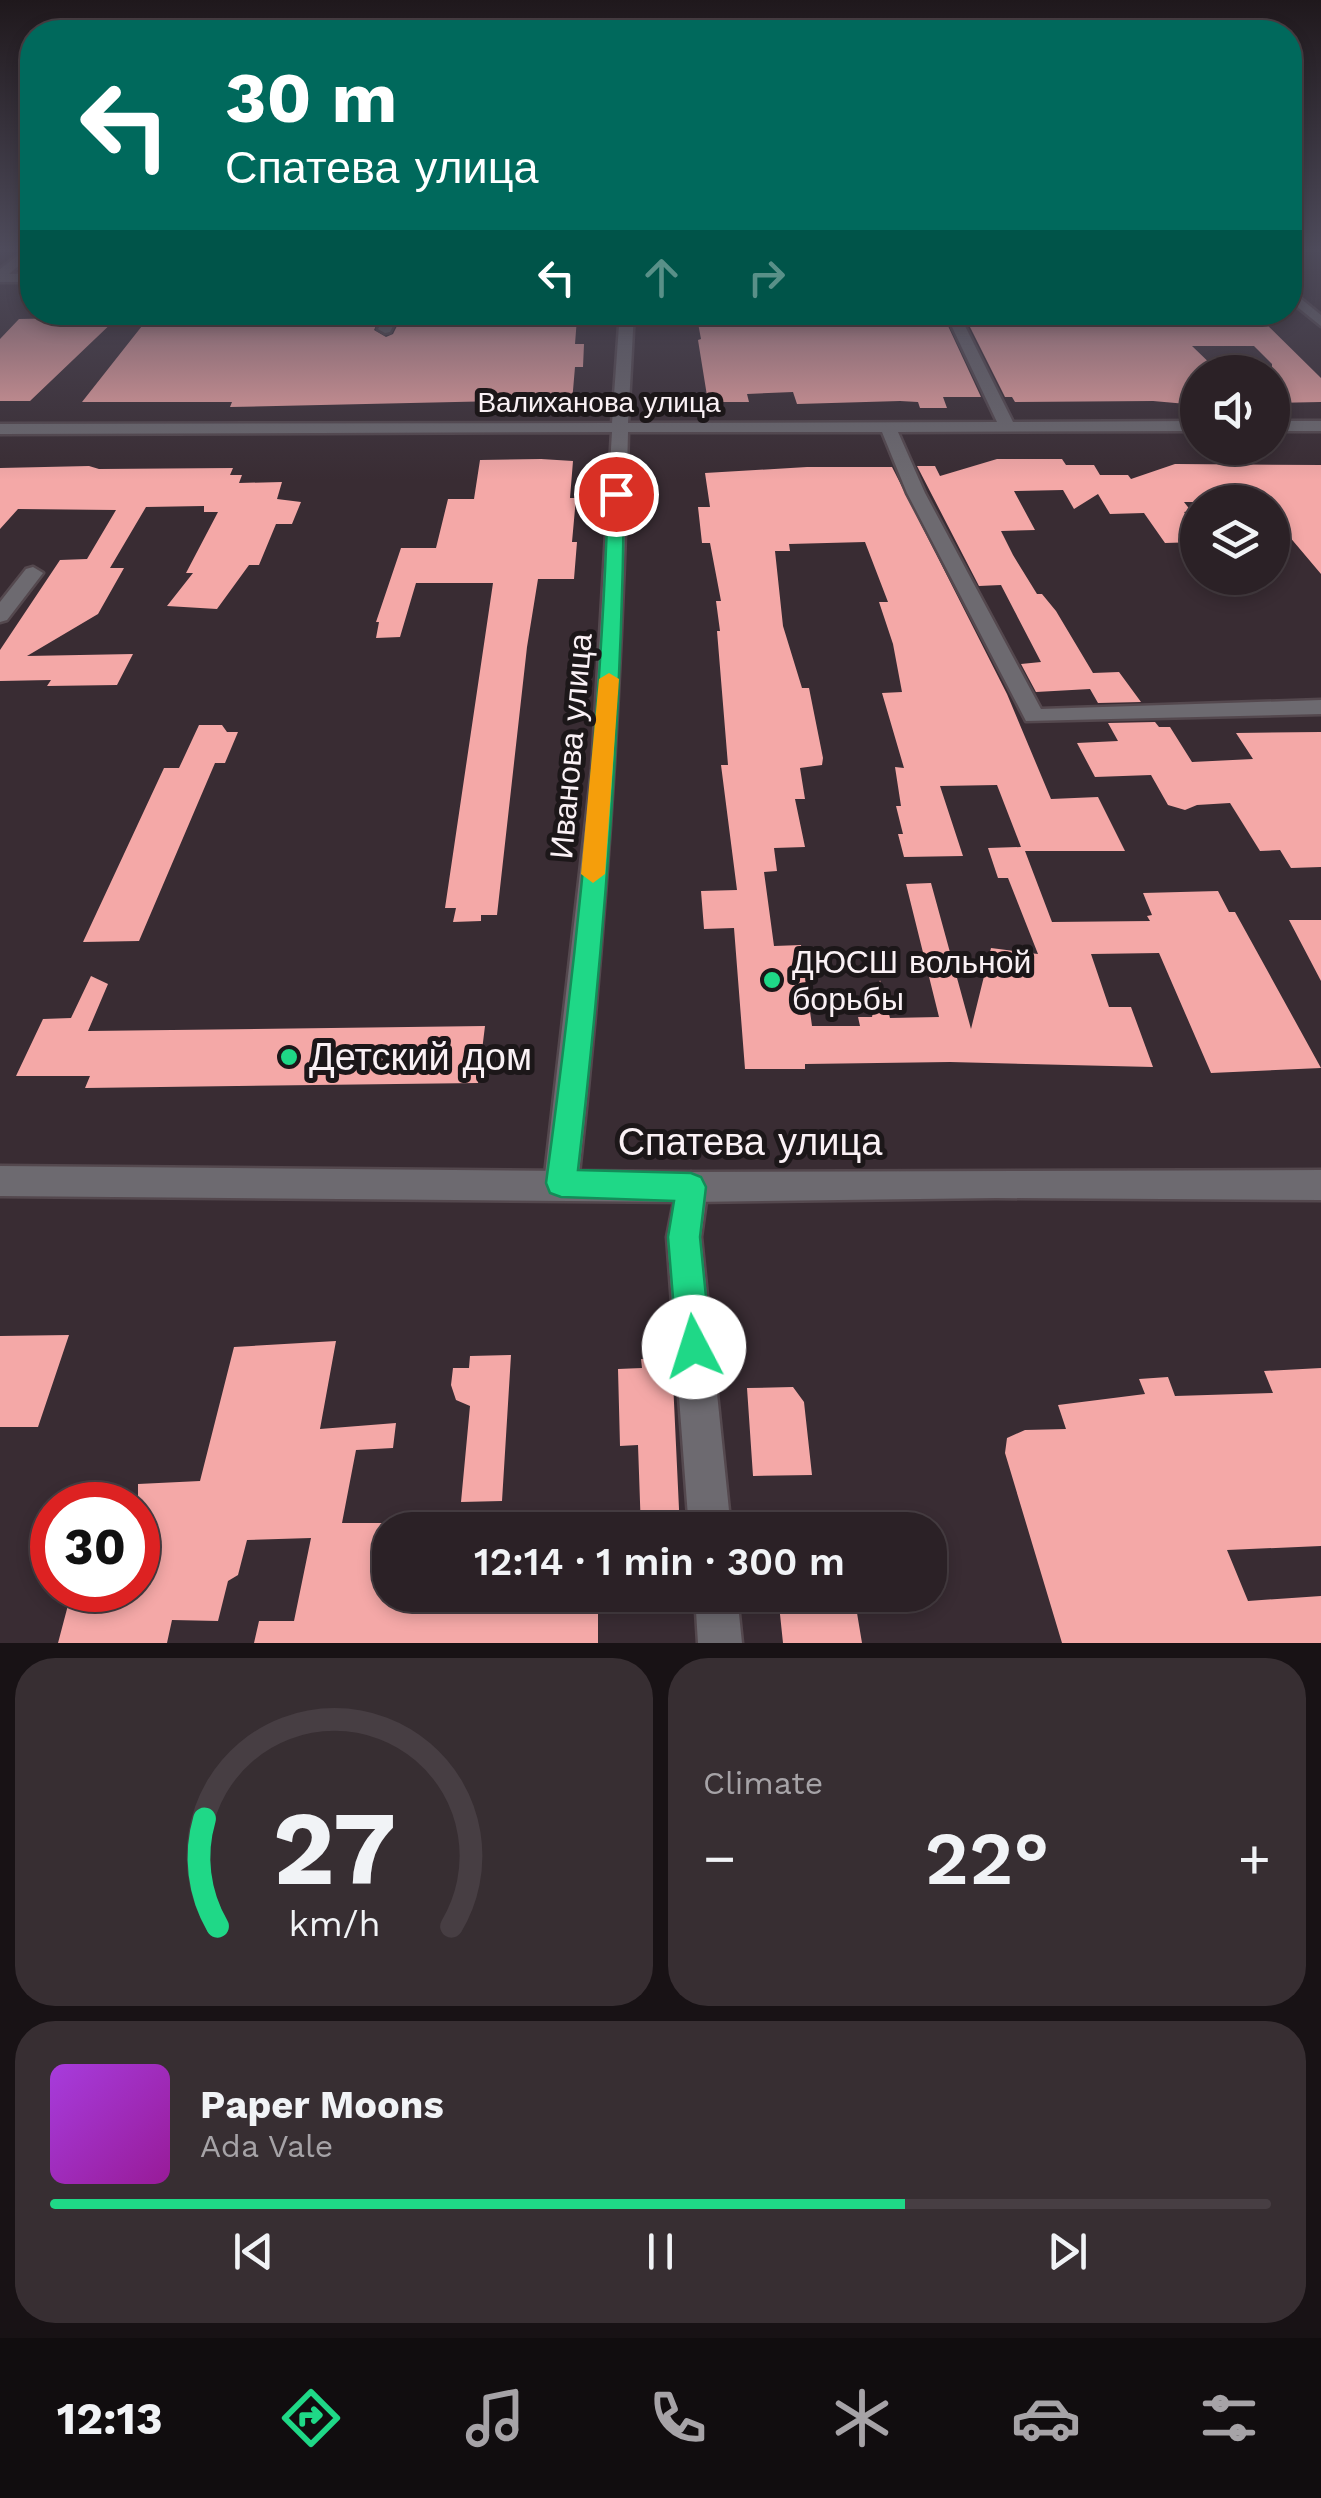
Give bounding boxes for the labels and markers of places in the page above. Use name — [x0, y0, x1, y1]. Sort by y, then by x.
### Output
pin — [574, 452, 659, 537]
place label: ДЮСШ вольной борьбы — [792, 943, 1031, 1018]
marker: ДЮСШ вольной борьбы — [761, 969, 783, 991]
place label: Детский дом — [309, 1035, 532, 1079]
marker: Детский дом — [278, 1046, 300, 1068]

